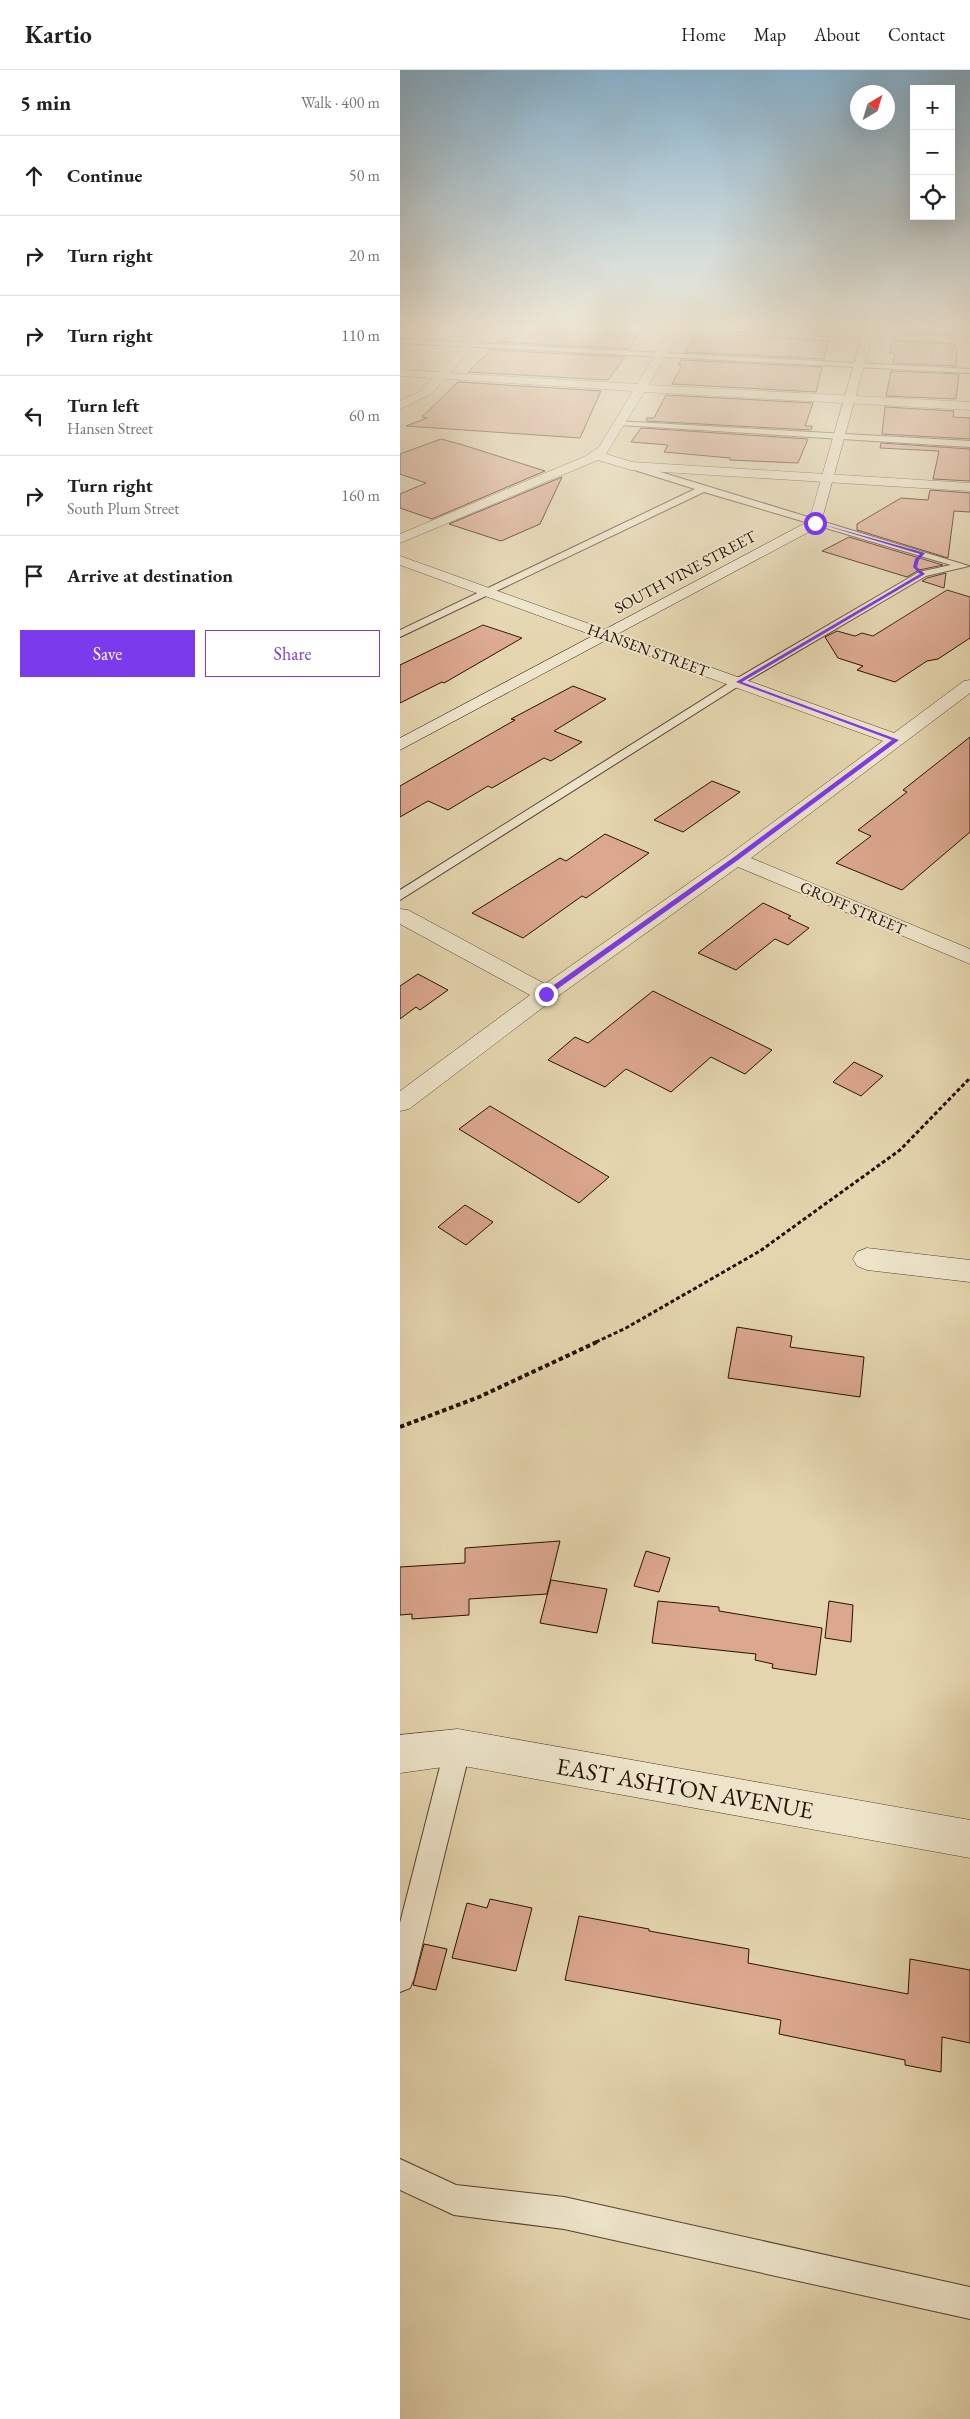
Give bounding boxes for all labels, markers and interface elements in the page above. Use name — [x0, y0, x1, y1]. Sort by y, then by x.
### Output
text: Kartio — [25, 19, 92, 50]
text: Home — [681, 23, 726, 46]
text: Map — [754, 23, 786, 46]
text: About — [814, 23, 860, 46]
text: Contact — [888, 23, 945, 46]
north arrow — [850, 85, 895, 130]
map controls — [910, 85, 955, 220]
button: + — [910, 85, 955, 130]
text: 5 min — [20, 89, 71, 116]
text: Walk · 400 m — [301, 92, 380, 113]
button: − — [910, 130, 955, 175]
icon: ahead — [20, 162, 48, 190]
text: Continue — [67, 163, 142, 188]
text: 50 m — [349, 165, 380, 186]
button: locate — [910, 175, 955, 220]
icon: right — [20, 242, 48, 270]
text: Turn right — [67, 243, 153, 268]
text: 20 m — [349, 245, 380, 266]
icon: right — [20, 322, 48, 350]
text: Turn right — [67, 323, 153, 348]
text: 110 m — [341, 325, 380, 346]
text: Turn left — [67, 393, 139, 418]
icon: left — [20, 402, 48, 430]
text: 60 m — [349, 405, 380, 426]
text: Hansen Street — [67, 418, 153, 439]
text: Turn right — [67, 473, 153, 498]
icon: right — [20, 482, 48, 510]
text: 160 m — [341, 485, 380, 506]
text: South Plum Street — [67, 498, 179, 519]
route start — [804, 512, 827, 535]
street label: SOUTH VINE STREET — [610, 526, 760, 618]
icon: arrive — [20, 562, 48, 590]
text: Arrive at destination — [67, 563, 233, 588]
street label: HANSEN STREET — [585, 618, 712, 682]
button: Save — [20, 630, 195, 677]
button: Share — [205, 630, 380, 677]
street label: GROFF STREET — [797, 876, 909, 940]
route end — [535, 983, 558, 1006]
street label: EAST ASHTON AVENUE — [554, 1750, 816, 1826]

